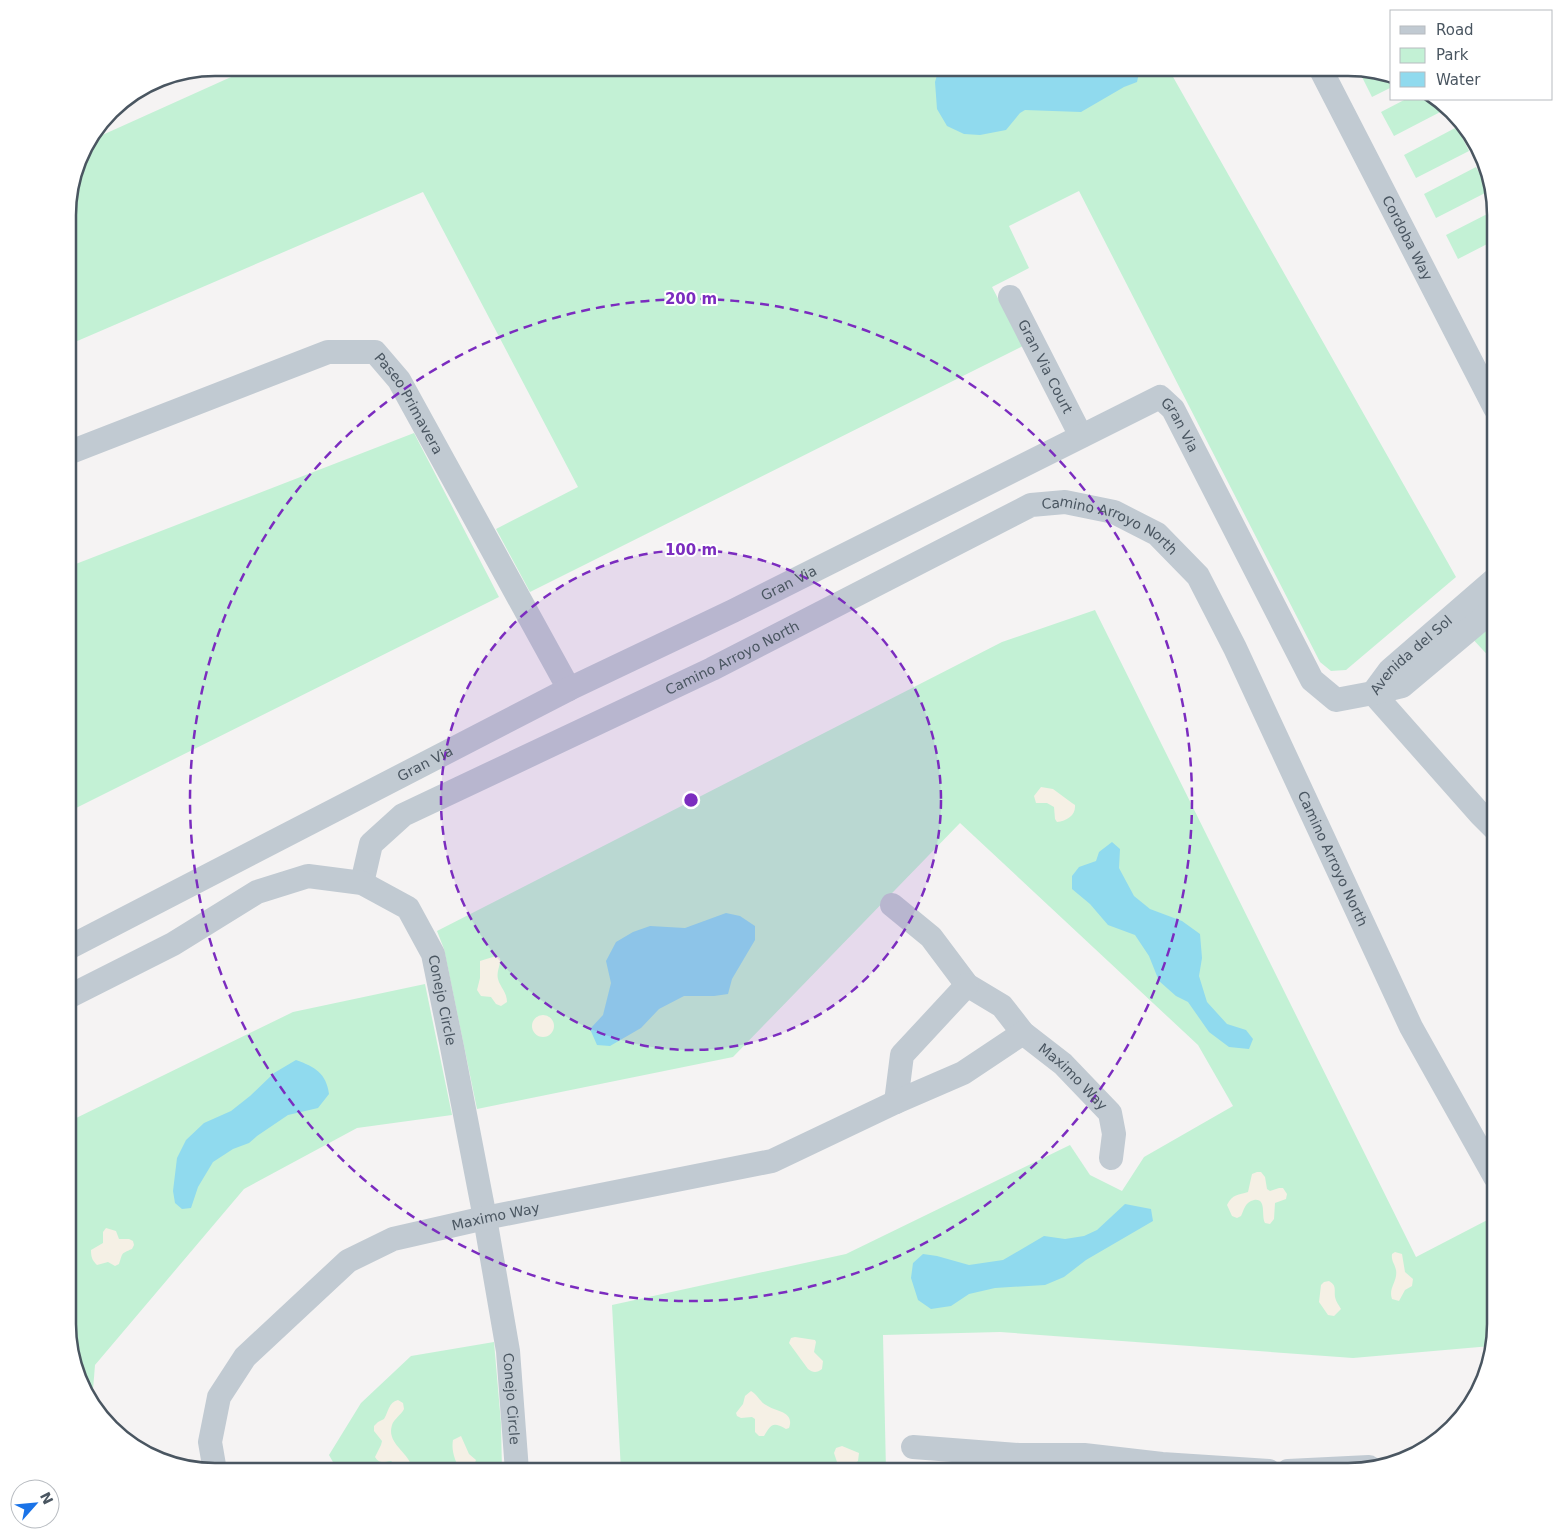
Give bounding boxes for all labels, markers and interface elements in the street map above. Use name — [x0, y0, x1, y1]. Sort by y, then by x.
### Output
legend — [1390, 10, 1553, 100]
text: Road — [1436, 21, 1474, 39]
text: Park — [1436, 46, 1469, 64]
text: Water — [1436, 71, 1481, 89]
street label: Cordoba Way — [1379, 193, 1436, 283]
text: 200 m — [665, 290, 717, 308]
street label: Gran Via Court — [1015, 317, 1076, 417]
street label: Paseo Primavera — [371, 350, 446, 457]
street label: Gran Via — [1158, 394, 1202, 455]
street label: Camino Arroyo North — [1041, 493, 1181, 558]
text: 100 m — [665, 541, 717, 559]
street label: Gran Via — [758, 562, 819, 604]
street label: Avenida del Sol — [1367, 612, 1455, 698]
street label: Camino Arroyo North — [663, 618, 802, 698]
street label: Gran Via — [395, 742, 456, 784]
street label: Camino Arroyo North — [1295, 788, 1371, 929]
centre of rings — [682, 791, 700, 809]
street label: Conejo Circle — [425, 953, 459, 1047]
street label: Maximo Way — [1035, 1040, 1111, 1113]
street label: Maximo Way — [450, 1199, 541, 1233]
street label: Conejo Circle — [500, 1352, 523, 1445]
north arrow — [10, 1479, 60, 1529]
text: N — [37, 1489, 56, 1507]

